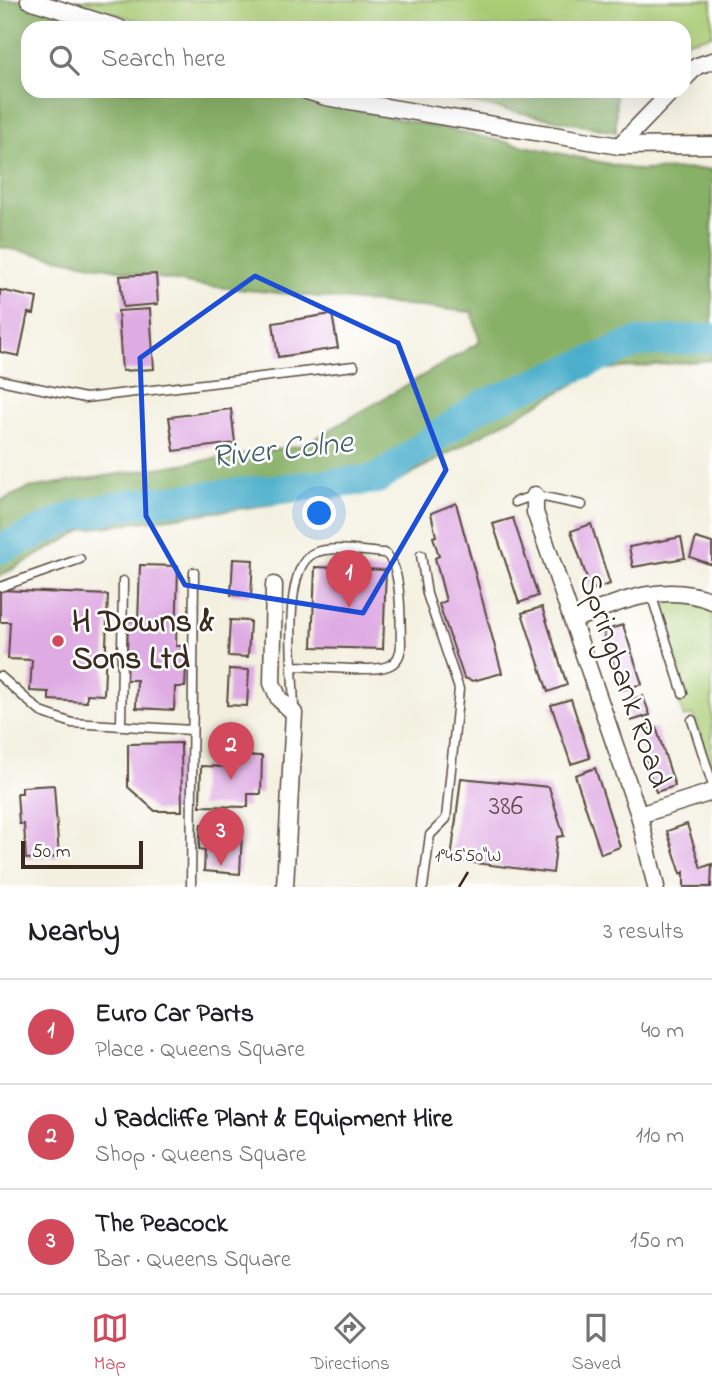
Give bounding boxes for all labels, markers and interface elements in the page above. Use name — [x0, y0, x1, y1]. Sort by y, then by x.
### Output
search box — [21, 21, 691, 98]
icon: search — [45, 41, 83, 79]
text: Search here — [101, 41, 226, 79]
water label: River Colne — [209, 420, 356, 482]
your location — [302, 496, 336, 530]
pin: 1 — [326, 550, 372, 608]
street label: Springbank Road — [564, 567, 682, 795]
place label: H Downs & Sons Ltd — [72, 600, 215, 684]
marker: H Downs & Sons Ltd — [50, 633, 66, 649]
pin: 2 — [208, 722, 254, 780]
house number: 386 — [489, 787, 523, 828]
pin: 3 — [198, 808, 244, 866]
scale bar — [21, 838, 144, 870]
text: 50 m — [32, 839, 71, 866]
text: 1°45'50"W — [435, 844, 501, 870]
text: Nearby — [28, 911, 120, 955]
text: 3 results — [603, 916, 684, 949]
text: Euro Car Parts — [95, 996, 254, 1034]
text: 1 — [47, 1015, 55, 1048]
text: 40 m — [641, 1015, 684, 1048]
text: Place · Queens Square — [95, 1034, 305, 1067]
text: J Radcliffe Plant & Equipment Hire — [95, 1101, 453, 1139]
text: 2 — [45, 1120, 57, 1153]
text: 110 m — [636, 1120, 684, 1153]
text: Shop · Queens Square — [95, 1139, 306, 1172]
text: The Peacock — [95, 1206, 228, 1244]
text: 3 — [46, 1225, 56, 1258]
text: 150 m — [630, 1225, 684, 1258]
text: Bar · Queens Square — [95, 1244, 291, 1277]
tab: Map — [91, 1309, 129, 1378]
tab: Directions — [311, 1309, 390, 1378]
tab: Saved — [572, 1309, 621, 1378]

